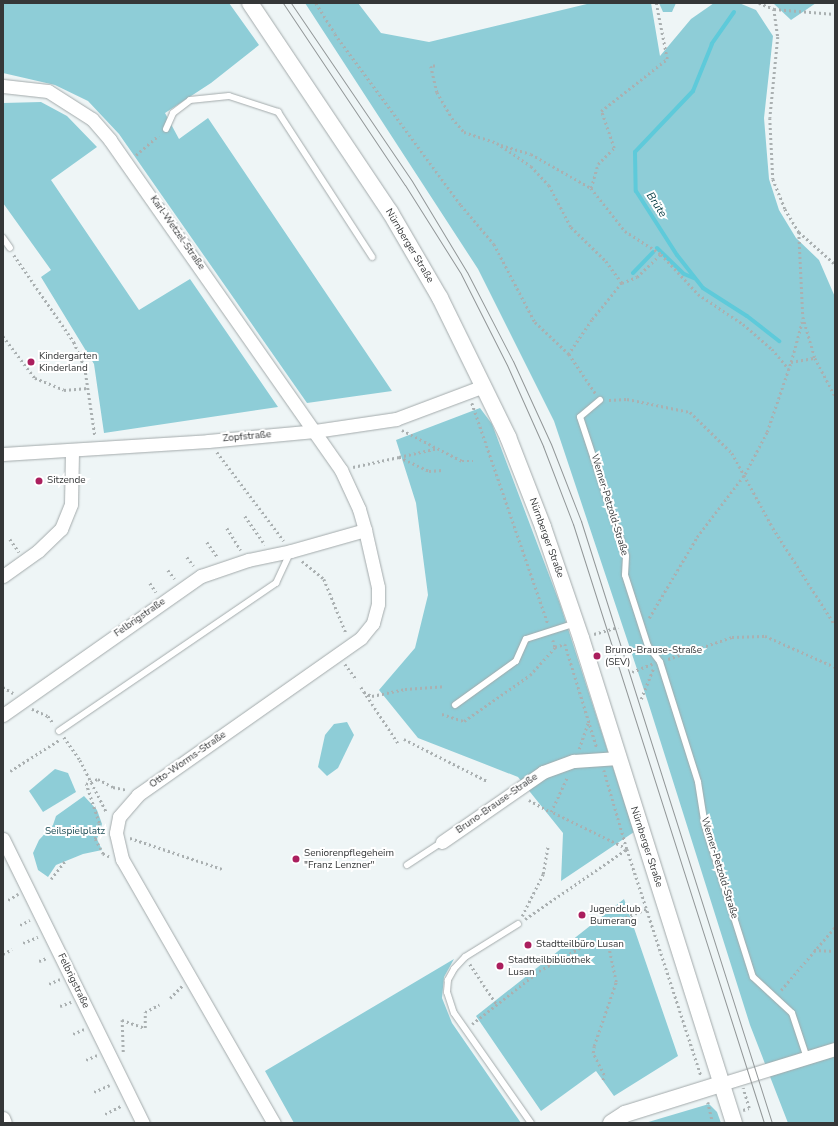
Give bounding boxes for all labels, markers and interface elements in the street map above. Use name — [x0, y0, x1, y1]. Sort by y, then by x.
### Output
water label: Brüte — [643, 190, 669, 220]
street label: Karl-Wetzel-Straße — [147, 194, 207, 272]
street label: Nürnberger Straße — [382, 207, 436, 285]
place label: Kindergarten Kinderland — [39, 350, 97, 374]
marker: Kindergarten Kinderland — [26, 357, 36, 367]
street label: Zopfstraße — [222, 429, 272, 445]
street label: Werner-Petzold-Straße — [588, 453, 630, 557]
place label: Sitzende — [47, 475, 86, 487]
marker: Sitzende — [34, 476, 44, 486]
street label: Nürnberger Straße — [526, 496, 566, 580]
street label: Felbrigstraße — [112, 596, 168, 640]
place label: Bruno-Brause-Straße (SEV) — [605, 644, 702, 668]
marker: Bruno-Brause-Straße (SEV) — [592, 651, 602, 661]
street label: Otto-Worms-Straße — [147, 729, 229, 791]
street label: Bruno-Brause-Straße — [454, 771, 540, 837]
street label: Nürnberger Straße — [627, 805, 665, 889]
street label: Werner-Petzold-Straße — [698, 816, 740, 920]
park label: Seilspielplatz — [45, 826, 105, 838]
place label: Seniorenpflegeheim "Franz Lenzner" — [304, 847, 394, 870]
marker: Seniorenpflegeheim "Franz Lenzner" — [291, 854, 301, 864]
place label: Jugendclub Bumerang — [590, 903, 641, 926]
marker: Jugendclub Bumerang — [577, 910, 587, 920]
place label: Stadtteilbüro Lusan — [536, 939, 624, 951]
marker: Stadtteilbüro Lusan — [523, 940, 533, 950]
street label: Felbrigstraße — [55, 952, 91, 1010]
place label: Stadtteilbibliothek Lusan — [508, 954, 590, 978]
marker: Stadtteilbibliothek Lusan — [495, 961, 505, 971]

